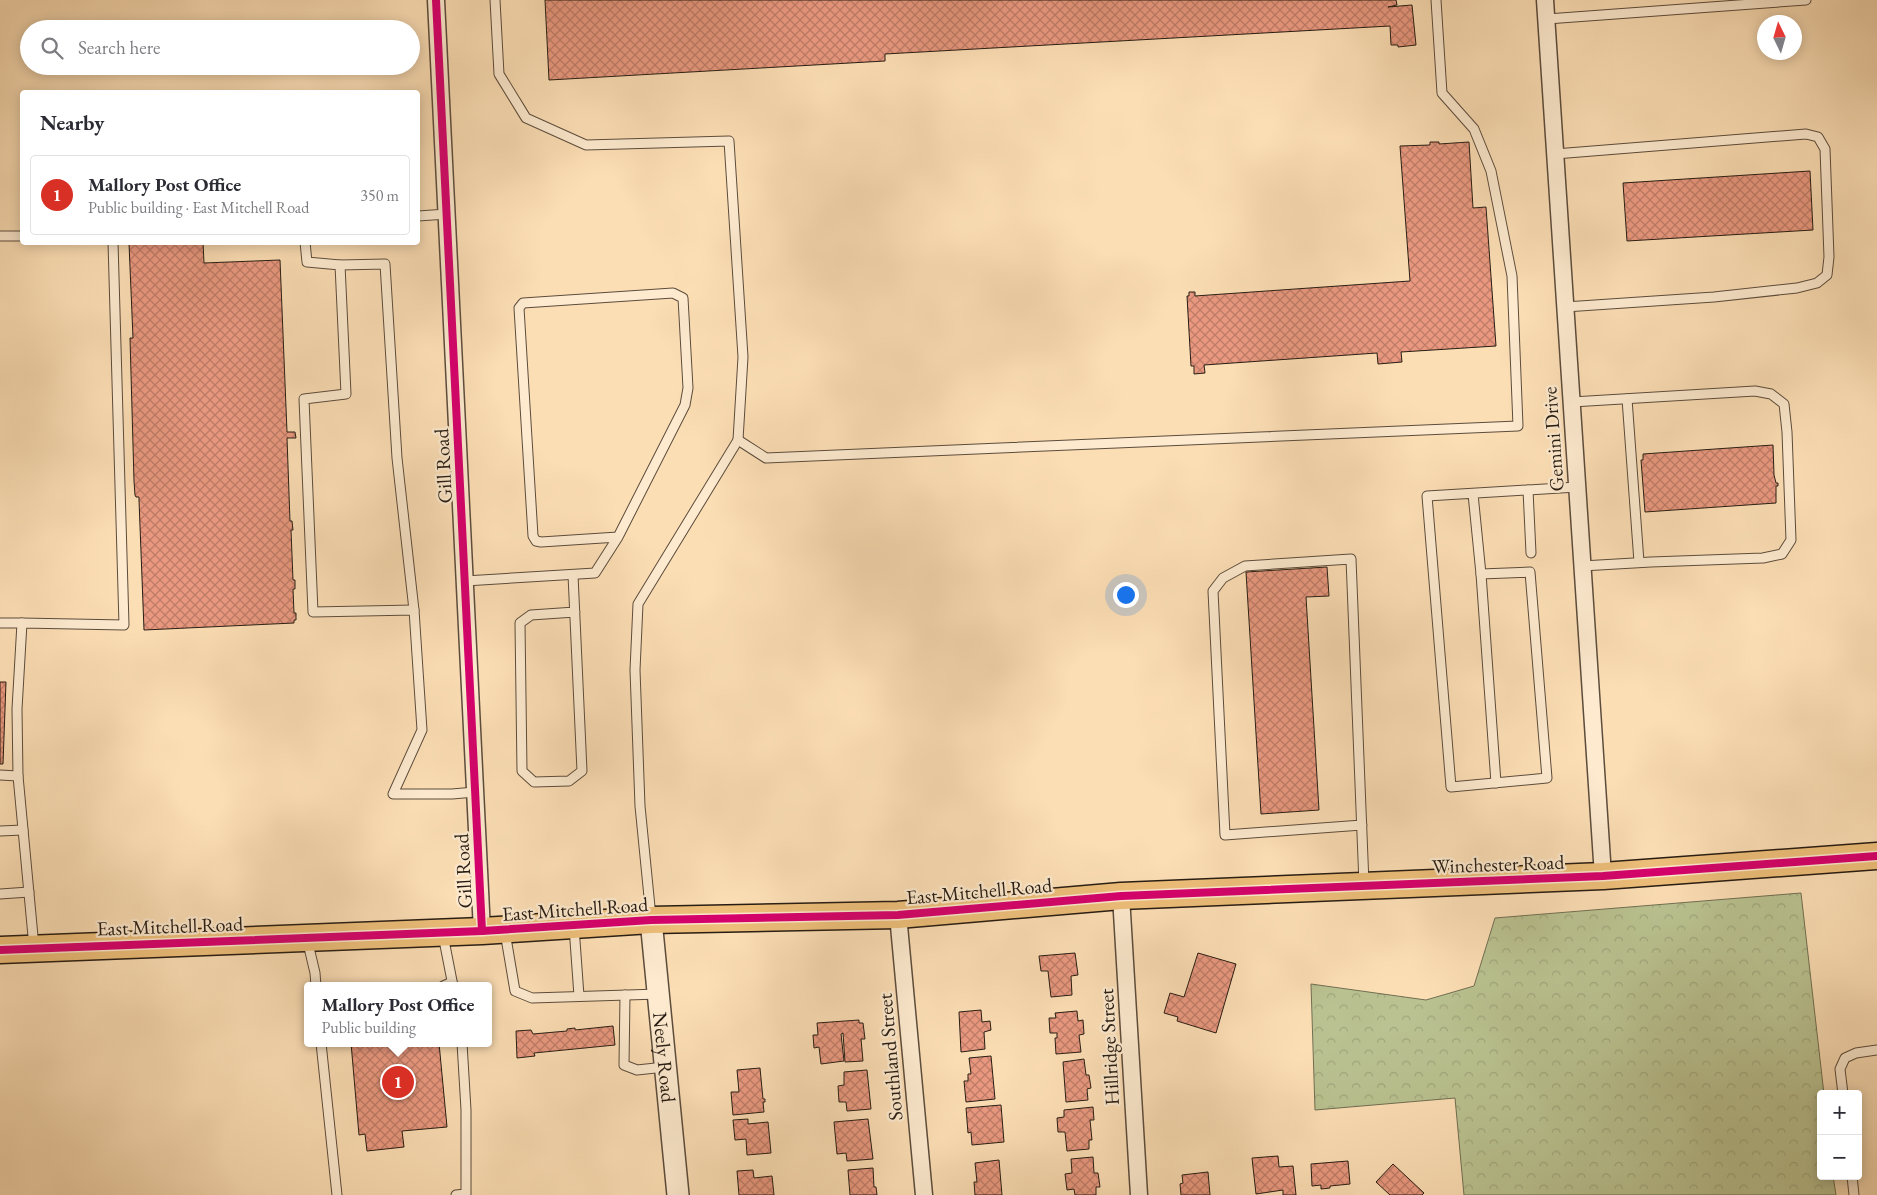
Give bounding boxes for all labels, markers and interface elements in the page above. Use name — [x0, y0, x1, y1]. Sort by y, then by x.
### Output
north arrow — [1757, 15, 1802, 60]
search box — [20, 20, 420, 75]
icon: search — [38, 34, 66, 62]
text: Search here — [78, 35, 160, 60]
text: Nearby — [40, 109, 104, 136]
text: Mallory Post Office — [88, 172, 241, 197]
text: 1 — [53, 185, 61, 206]
text: 350 m — [360, 185, 399, 206]
text: Public building · East Mitchell Road — [88, 197, 309, 218]
street label: Gemini Drive — [1536, 386, 1570, 492]
street label: Gill Road — [428, 427, 458, 504]
your location — [1113, 582, 1139, 608]
street label: Gill Road — [448, 832, 478, 909]
street label: Winchester Road — [1431, 849, 1566, 879]
street label: East Mitchell Road — [905, 872, 1054, 910]
street label: East Mitchell Road — [501, 891, 650, 927]
street label: East Mitchell Road — [96, 910, 244, 942]
popup — [304, 982, 492, 1047]
street label: Hillridge Street — [1093, 987, 1125, 1106]
text: Mallory Post Office — [321, 992, 475, 1017]
street label: Southland Street — [871, 992, 909, 1122]
street label: Neely Road — [647, 1011, 682, 1105]
text: Public building — [321, 1017, 416, 1038]
pin: 1 — [382, 1063, 414, 1101]
map controls — [1817, 1090, 1862, 1180]
button: + — [1817, 1090, 1862, 1135]
button: − — [1817, 1135, 1862, 1180]

